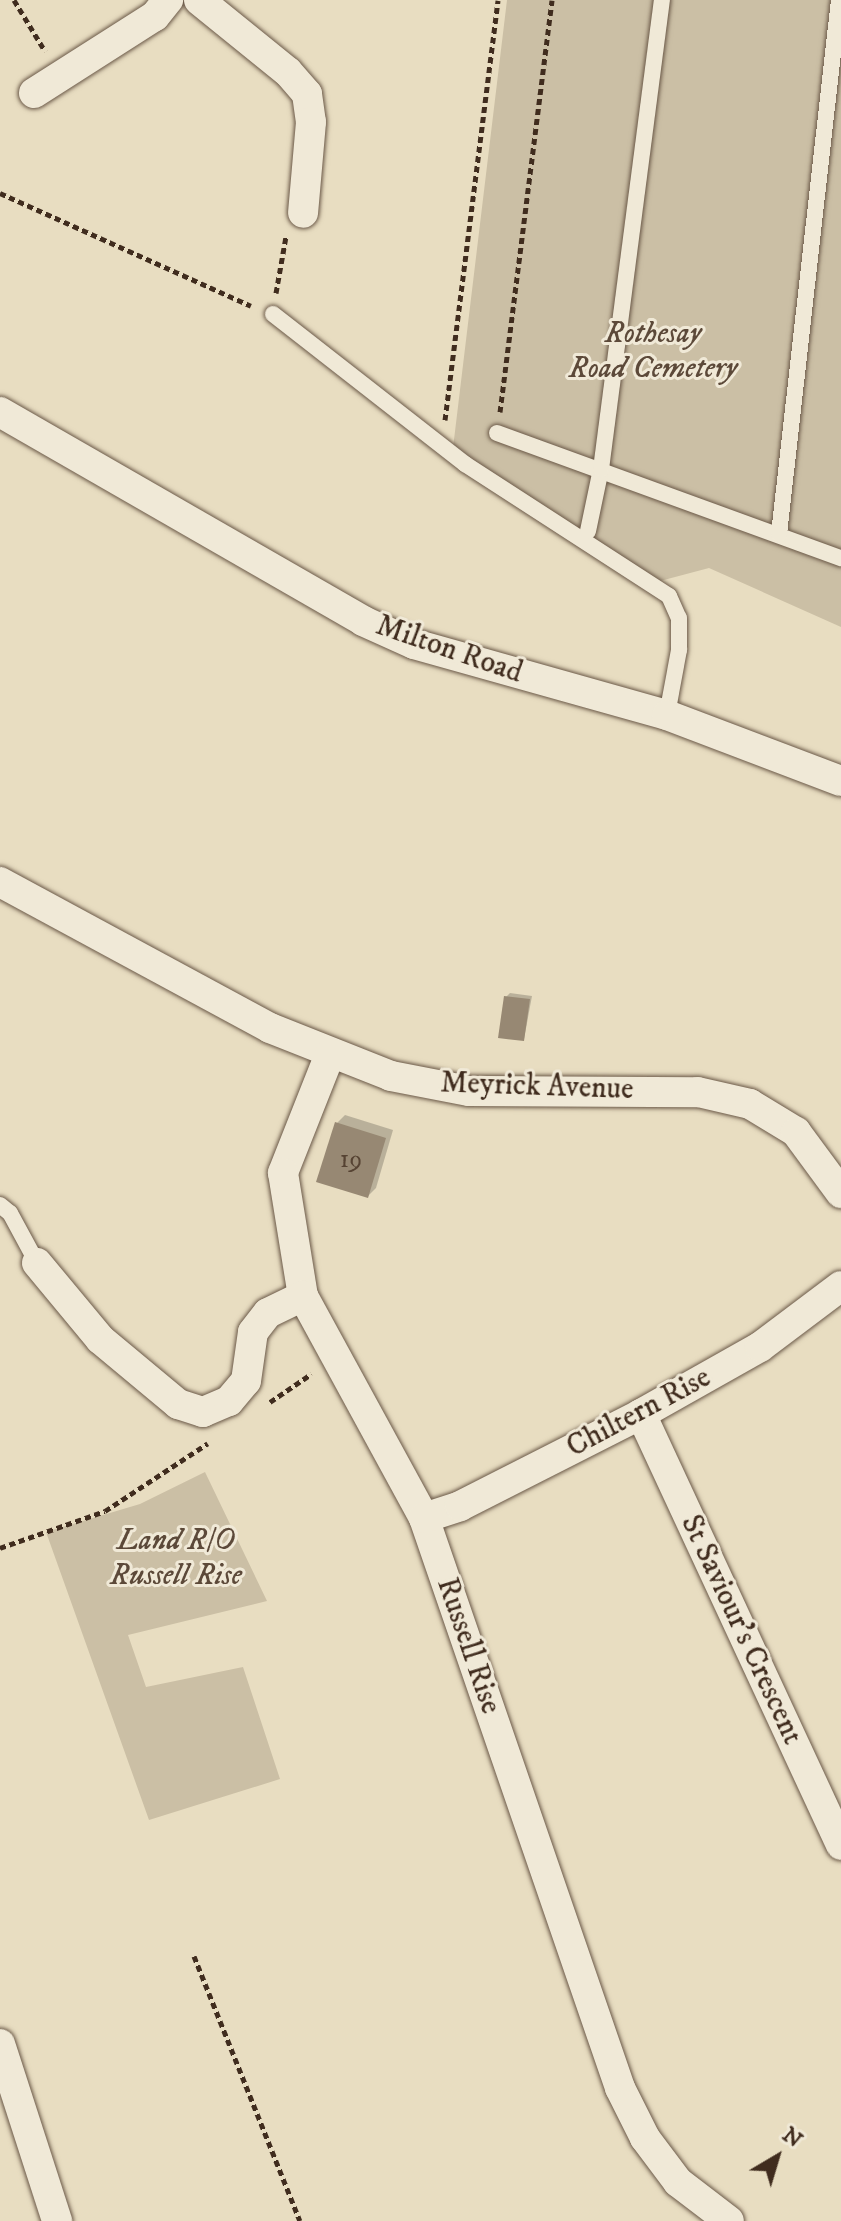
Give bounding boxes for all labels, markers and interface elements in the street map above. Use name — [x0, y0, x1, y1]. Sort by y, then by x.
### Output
park label: Rothesay Road Cemetery — [569, 316, 737, 386]
street label: Milton Road — [371, 608, 527, 692]
street label: Meyrick Avenue — [440, 1066, 634, 1108]
house number: 19 — [340, 1144, 362, 1176]
street label: Chiltern Rise — [561, 1360, 717, 1466]
street label: St Saviour's Crescent — [672, 1510, 810, 1750]
park label: Land R/O Russell Rise — [110, 1523, 242, 1594]
street label: Russell Rise — [428, 1573, 508, 1719]
north arrow — [737, 2117, 817, 2197]
text: N — [777, 2121, 808, 2154]

